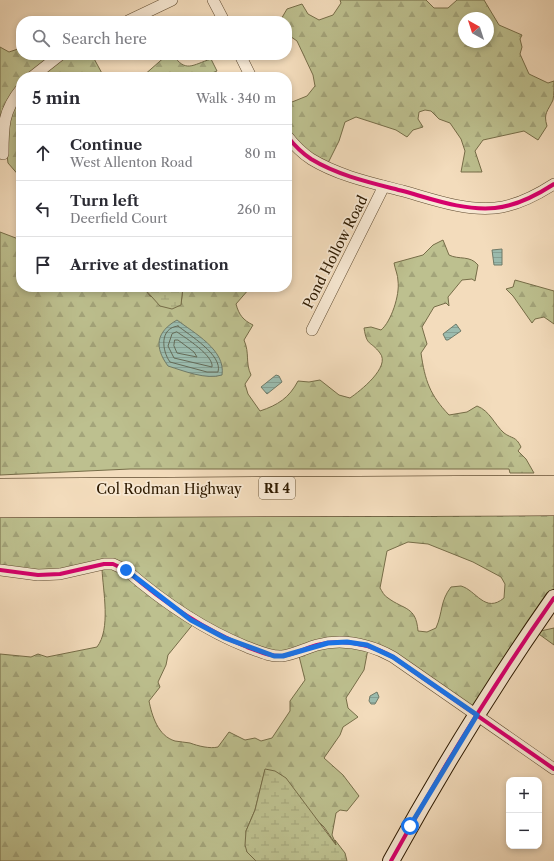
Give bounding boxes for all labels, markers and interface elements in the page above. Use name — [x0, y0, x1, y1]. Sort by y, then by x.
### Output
north arrow — [458, 12, 494, 48]
search box — [16, 16, 292, 60]
icon: search — [30, 27, 52, 49]
text: Search here — [62, 29, 147, 48]
text: 5 min — [32, 88, 80, 108]
text: Walk · 340 m — [196, 90, 276, 106]
text: Continue — [70, 135, 142, 154]
icon: ahead — [32, 142, 54, 164]
text: 80 m — [244, 145, 276, 161]
text: West Allenton Road — [70, 154, 193, 170]
text: Turn left — [70, 191, 139, 210]
street label: Pond Hollow Road — [299, 192, 372, 312]
icon: left — [32, 198, 54, 220]
text: 260 m — [237, 201, 276, 217]
text: Deerfield Court — [70, 210, 167, 226]
icon: arrive — [32, 254, 54, 276]
text: Arrive at destination — [70, 255, 229, 274]
road number: RI 4 — [259, 477, 295, 499]
street label: Col Rodman Highway — [96, 480, 242, 498]
route end — [117, 561, 135, 579]
map controls — [506, 777, 542, 849]
button: + — [506, 777, 542, 813]
button: − — [506, 813, 542, 849]
route start — [401, 817, 419, 835]

